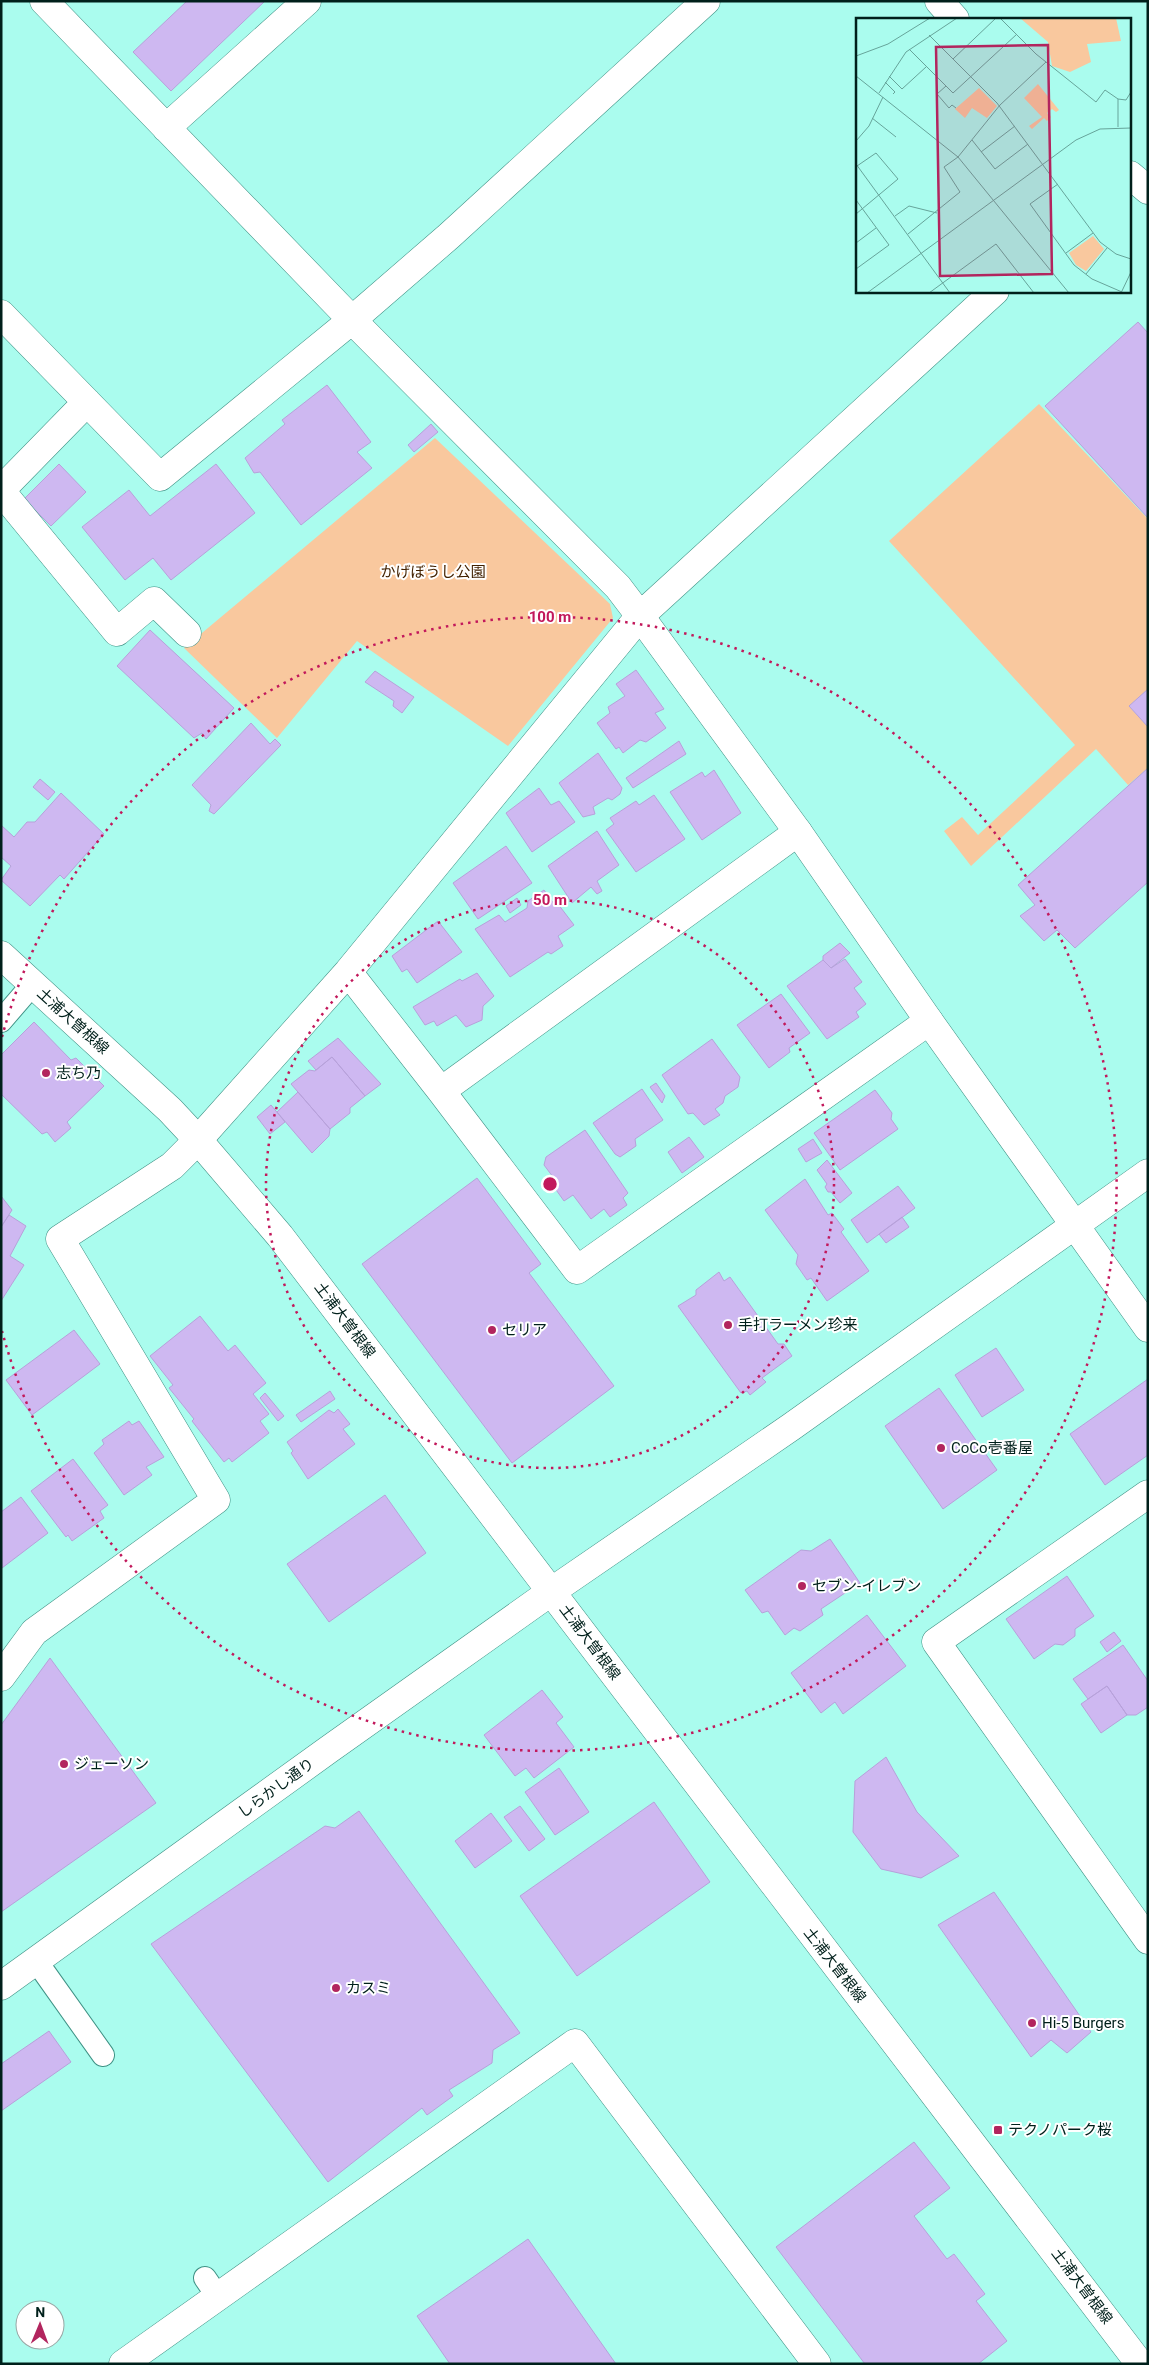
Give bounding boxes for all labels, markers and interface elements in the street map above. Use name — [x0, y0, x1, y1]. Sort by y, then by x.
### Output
inset map — [856, 18, 1132, 292]
park label: かげぼうし公園 — [380, 563, 486, 581]
text: 100 m — [529, 608, 571, 626]
text: 50 m — [533, 891, 567, 909]
street label: 土浦大曽根線 — [34, 984, 112, 1058]
place label: 志ち乃 — [56, 1064, 101, 1082]
marker: 志ち乃 — [40, 1067, 52, 1079]
centre of rings — [541, 1175, 559, 1193]
street label: 土浦大曽根線 — [311, 1279, 379, 1361]
place label: 手打ラーメン珍来 — [738, 1316, 857, 1334]
marker: 手打ラーメン珍来 — [722, 1319, 734, 1331]
place label: セリア — [502, 1321, 547, 1339]
marker: セリア — [486, 1324, 498, 1336]
place label: CoCo壱番屋 — [951, 1439, 1033, 1457]
marker: CoCo壱番屋 — [935, 1442, 947, 1454]
place label: セブン-イレブン — [812, 1577, 921, 1595]
marker: セブン-イレブン — [796, 1580, 808, 1592]
street label: 土浦大曽根線 — [556, 1601, 624, 1683]
street label: しらかし通り — [234, 1754, 318, 1822]
place label: ジェーソン — [74, 1755, 149, 1773]
marker: ジェーソン — [58, 1758, 70, 1770]
street label: 土浦大曽根線 — [800, 1924, 870, 2006]
place label: カスミ — [346, 1979, 391, 1997]
marker: カスミ — [330, 1982, 342, 1994]
place label: Hi-5 Burgers — [1042, 2014, 1124, 2032]
marker: Hi-5 Burgers — [1026, 2017, 1038, 2029]
place label: テクノパーク桜 — [1008, 2121, 1112, 2139]
marker: テクノパーク桜 — [992, 2124, 1004, 2136]
street label: 土浦大曽根線 — [1048, 2245, 1116, 2327]
north arrow — [15, 2300, 65, 2350]
text: N — [35, 2304, 45, 2320]

